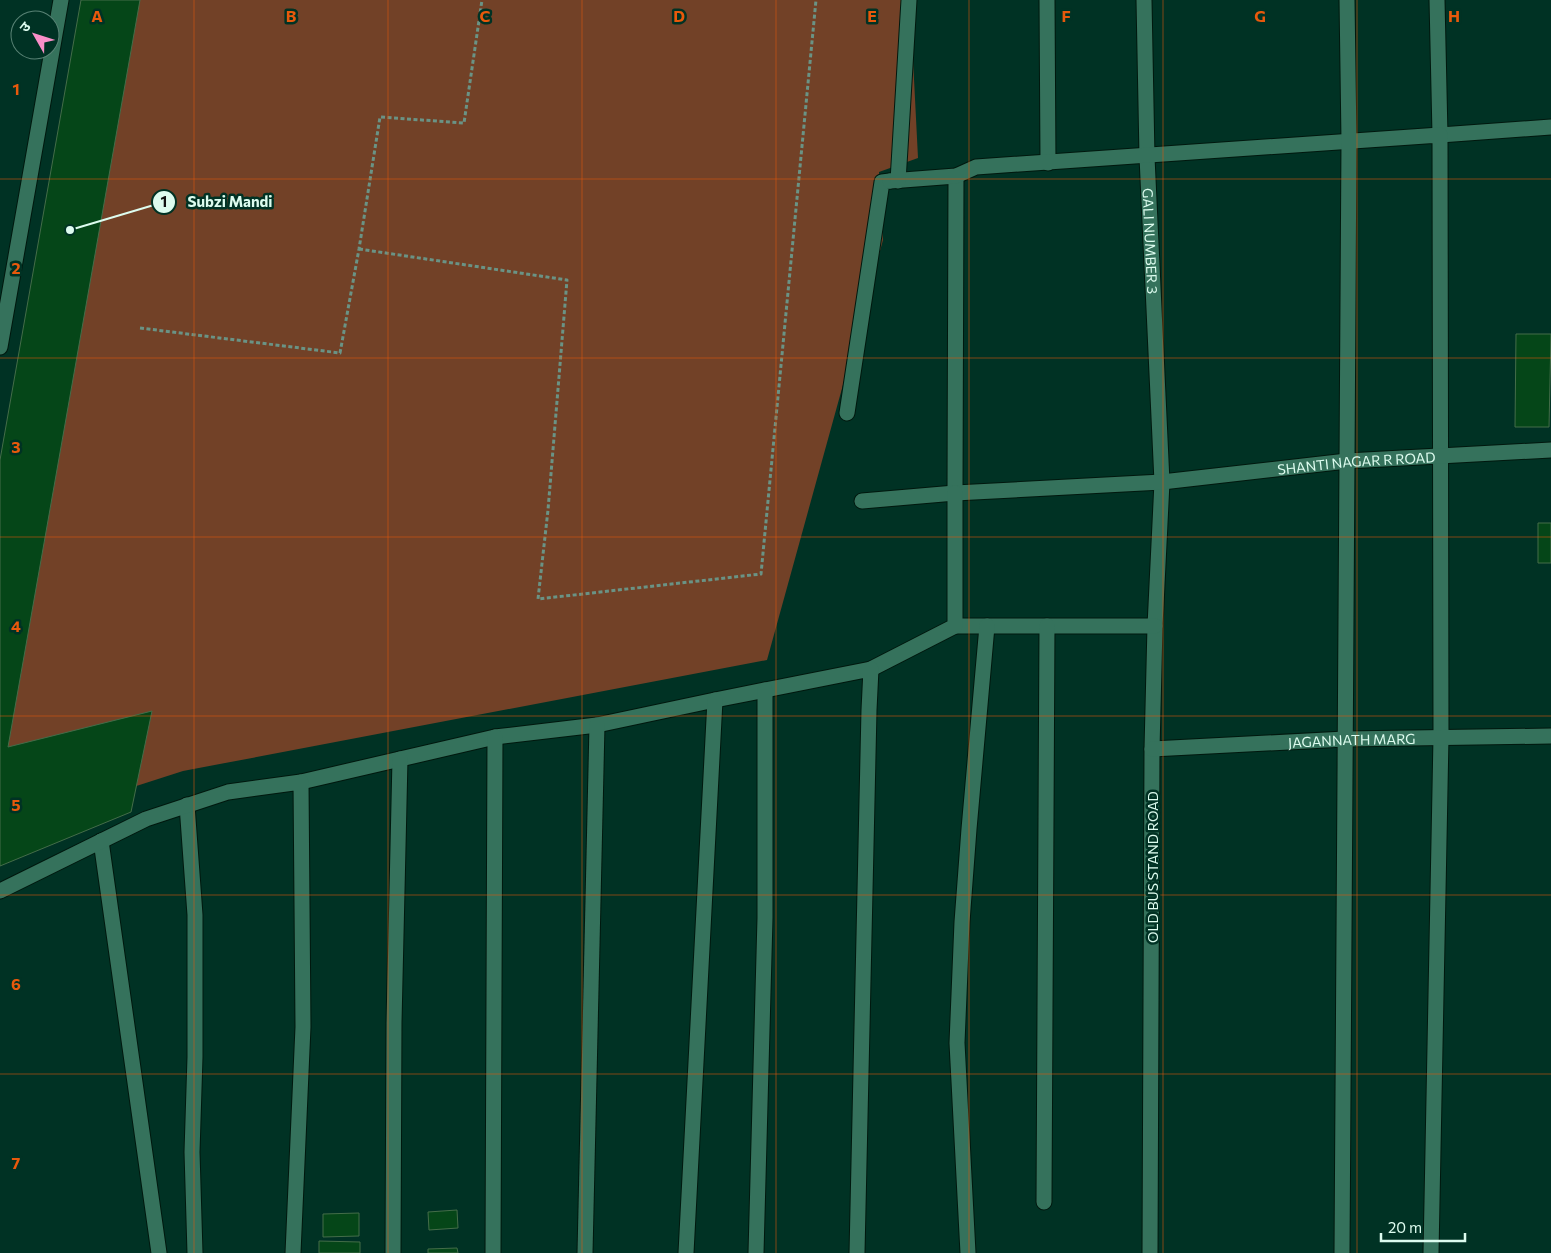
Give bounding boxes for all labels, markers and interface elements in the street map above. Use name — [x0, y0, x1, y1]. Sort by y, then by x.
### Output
text: A — [91, 6, 103, 25]
text: B — [286, 6, 297, 25]
text: C — [480, 6, 491, 25]
text: D — [673, 6, 685, 25]
text: E — [867, 6, 877, 25]
text: F — [1061, 6, 1071, 25]
text: G — [1254, 6, 1266, 25]
text: H — [1448, 6, 1460, 25]
north arrow — [10, 10, 60, 60]
text: उ — [15, 17, 34, 35]
text: 1 — [12, 79, 20, 98]
callout: Subzi Mandi — [152, 187, 282, 217]
street label: GALI NUMBER 3 — [1140, 188, 1162, 294]
text: 1 — [161, 192, 167, 210]
text: Subzi Mandi — [187, 192, 273, 210]
text: 2 — [11, 258, 21, 277]
text: 3 — [11, 437, 21, 456]
street label: SHANTI NAGAR R ROAD — [1276, 448, 1436, 477]
text: 4 — [11, 616, 21, 635]
street label: JAGANNATH MARG — [1288, 729, 1416, 750]
street label: OLD BUS STAND ROAD — [1144, 791, 1161, 943]
text: 5 — [11, 795, 21, 814]
text: 6 — [11, 974, 21, 993]
text: 7 — [12, 1153, 21, 1172]
scale bar — [1381, 1210, 1465, 1242]
text: 20 m — [1388, 1218, 1422, 1236]

